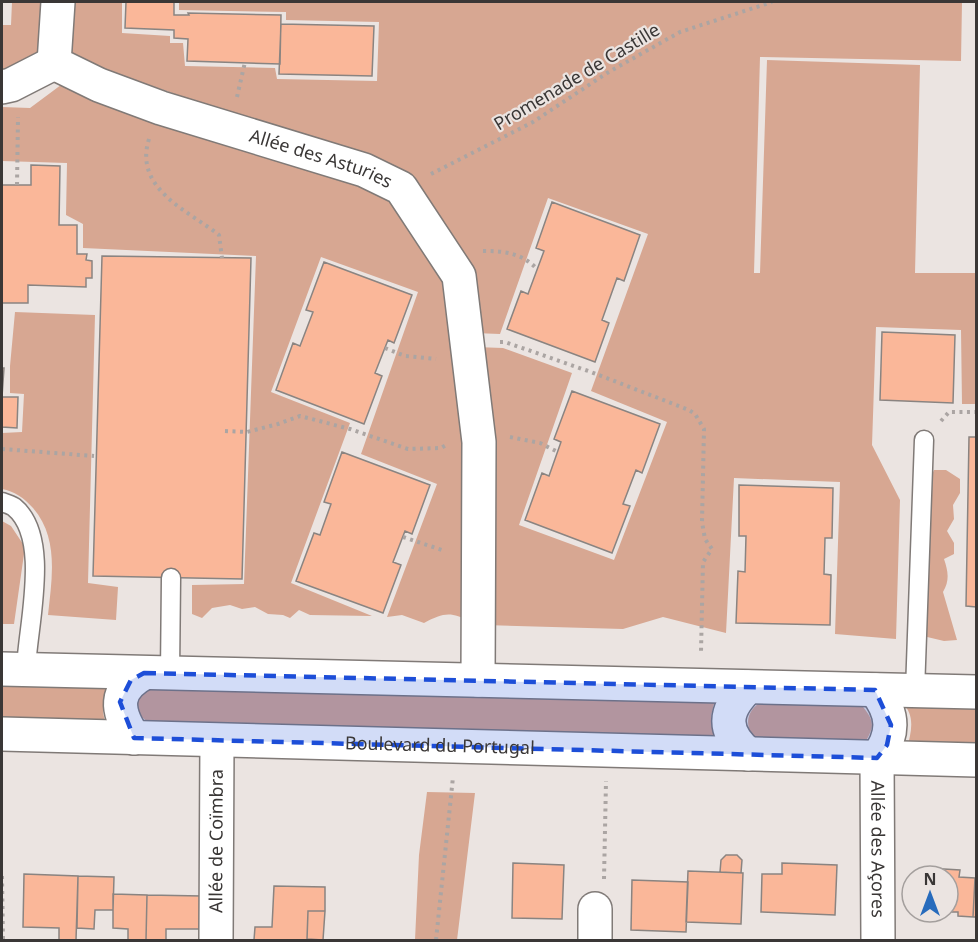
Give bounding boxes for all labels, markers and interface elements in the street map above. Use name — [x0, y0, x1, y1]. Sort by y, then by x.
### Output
street label: Promenade de Castille — [489, 17, 664, 135]
street label: Allée des Asturies — [247, 123, 397, 193]
street label: Boulevard du Portugal — [345, 730, 535, 759]
street label: Allée de Coïmbra — [203, 769, 228, 913]
street label: Allée des Açores — [866, 780, 891, 918]
north arrow — [900, 864, 960, 924]
text: N — [923, 868, 937, 890]

